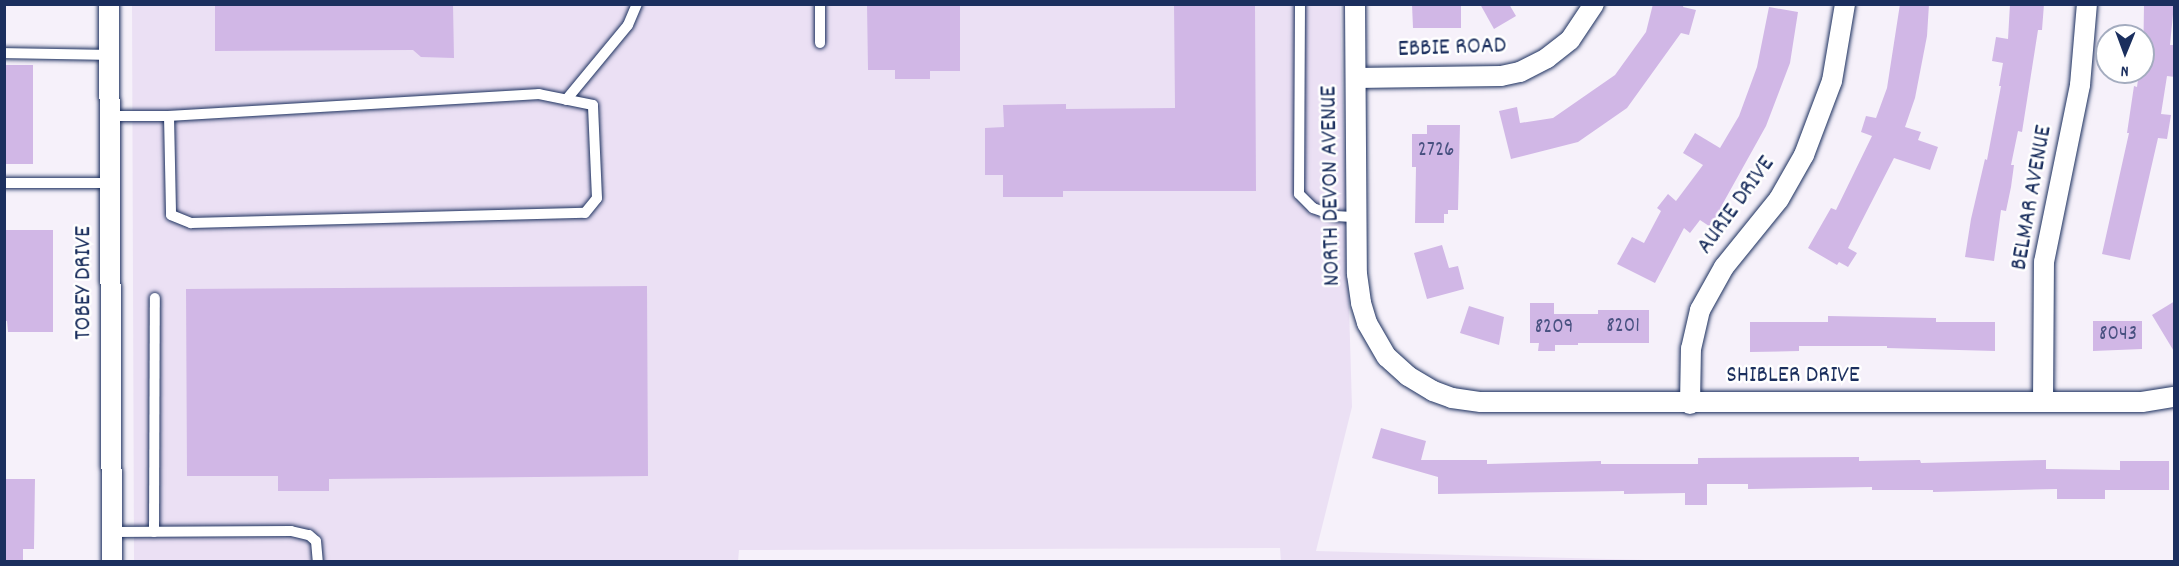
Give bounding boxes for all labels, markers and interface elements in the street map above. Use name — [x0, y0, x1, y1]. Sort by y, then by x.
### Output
north arrow — [2095, 24, 2155, 84]
street label: EBBIE ROAD — [1397, 33, 1507, 65]
text: N — [2121, 59, 2129, 82]
street label: NORTH DEVON AVENUE — [1316, 86, 1348, 286]
street label: BELMAR AVENUE — [2006, 123, 2060, 273]
house number: 2726 — [1418, 138, 1454, 164]
street label: AURIE DRIVE — [1692, 151, 1782, 261]
street label: TOBEY DRIVE — [71, 226, 99, 340]
house number: 8201 — [1606, 314, 1640, 340]
house number: 8209 — [1535, 315, 1573, 341]
house number: 8043 — [2099, 322, 2137, 348]
street label: SHIBLER DRIVE — [1726, 363, 1860, 391]

